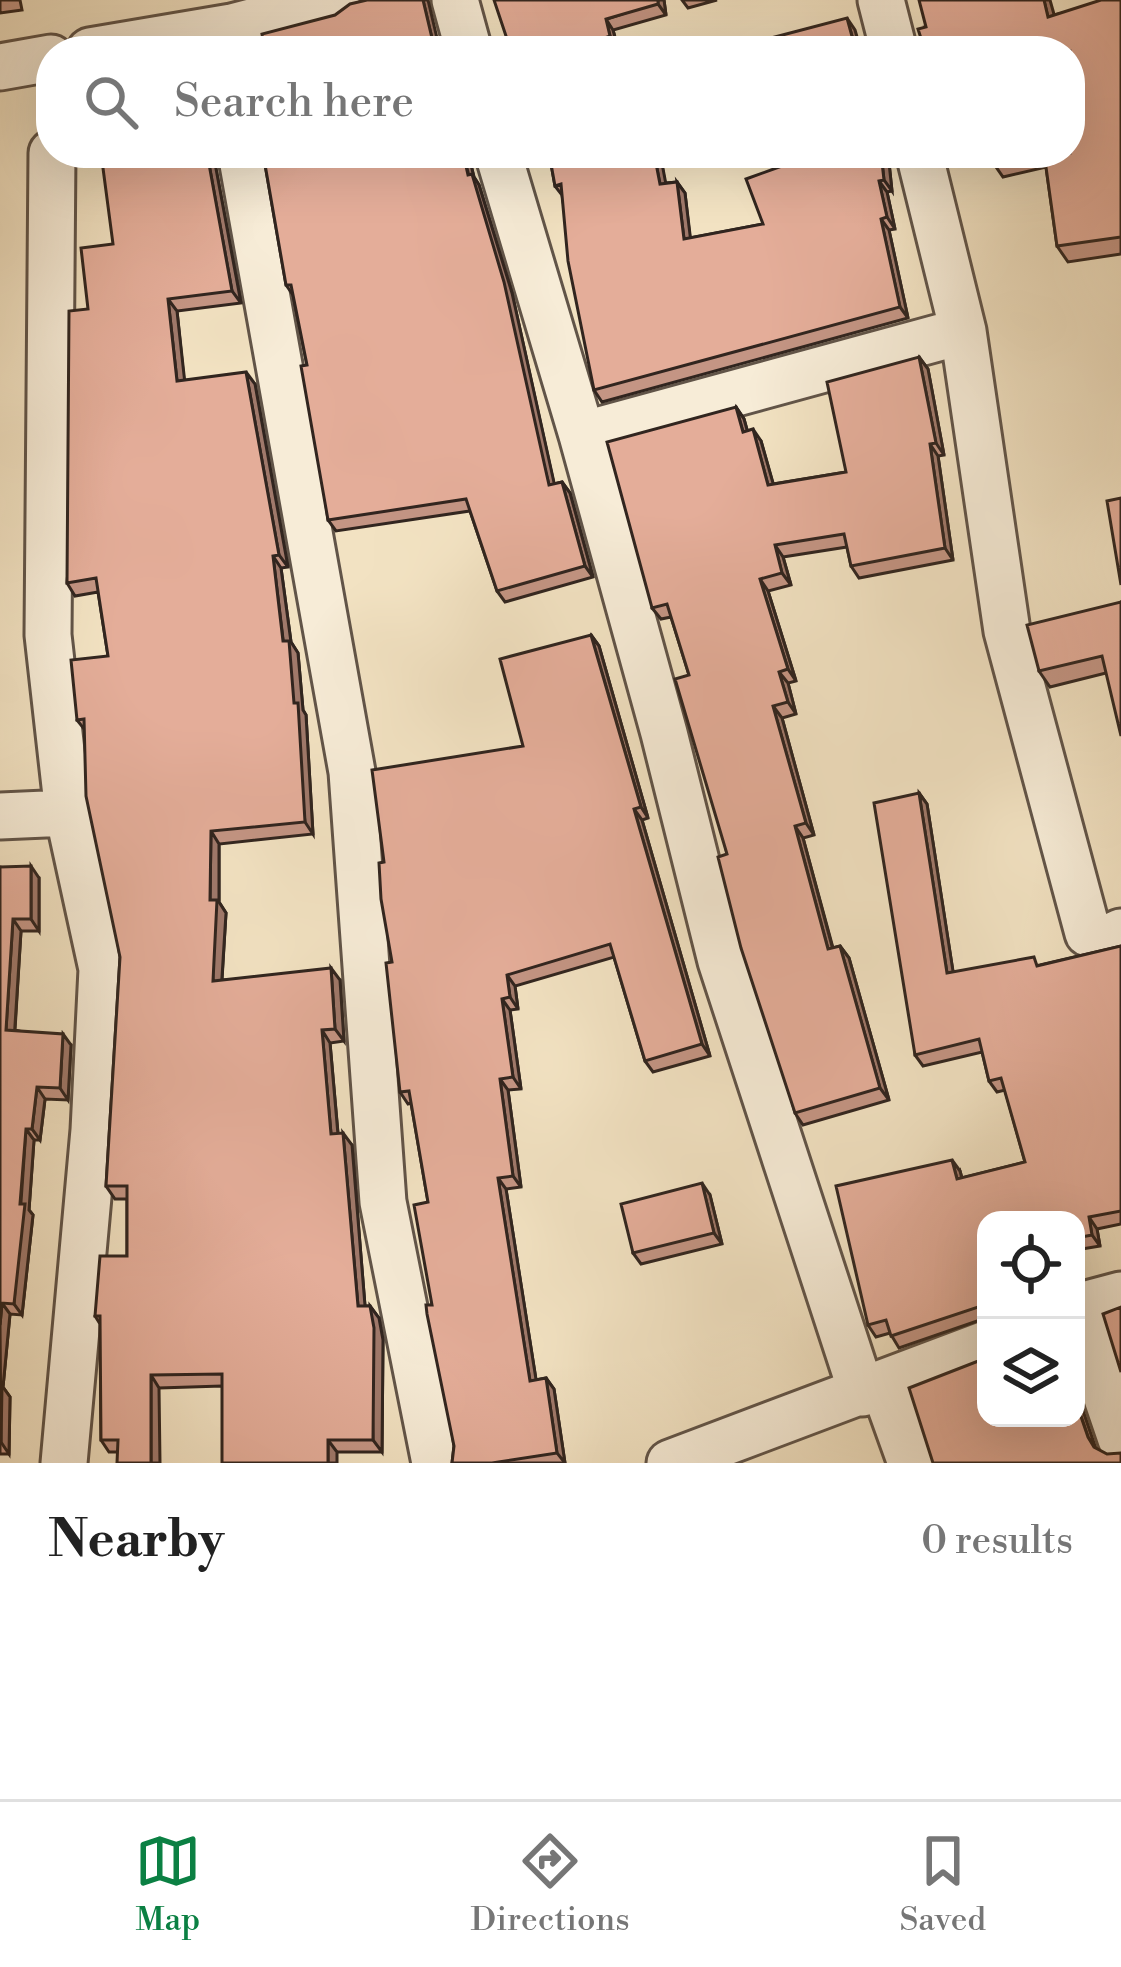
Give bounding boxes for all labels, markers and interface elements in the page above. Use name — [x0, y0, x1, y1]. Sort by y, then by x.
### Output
search box — [36, 36, 1085, 168]
icon: search — [78, 69, 144, 135]
text: Search here — [174, 74, 414, 131]
map controls — [977, 1211, 1085, 1427]
button: locate — [977, 1211, 1085, 1319]
button: layers — [977, 1319, 1085, 1427]
text: Nearby — [48, 1509, 224, 1573]
text: 0 results — [921, 1517, 1073, 1566]
tab: Map — [135, 1828, 201, 1941]
tab: Directions — [471, 1828, 630, 1941]
tab: Saved — [899, 1828, 986, 1941]

